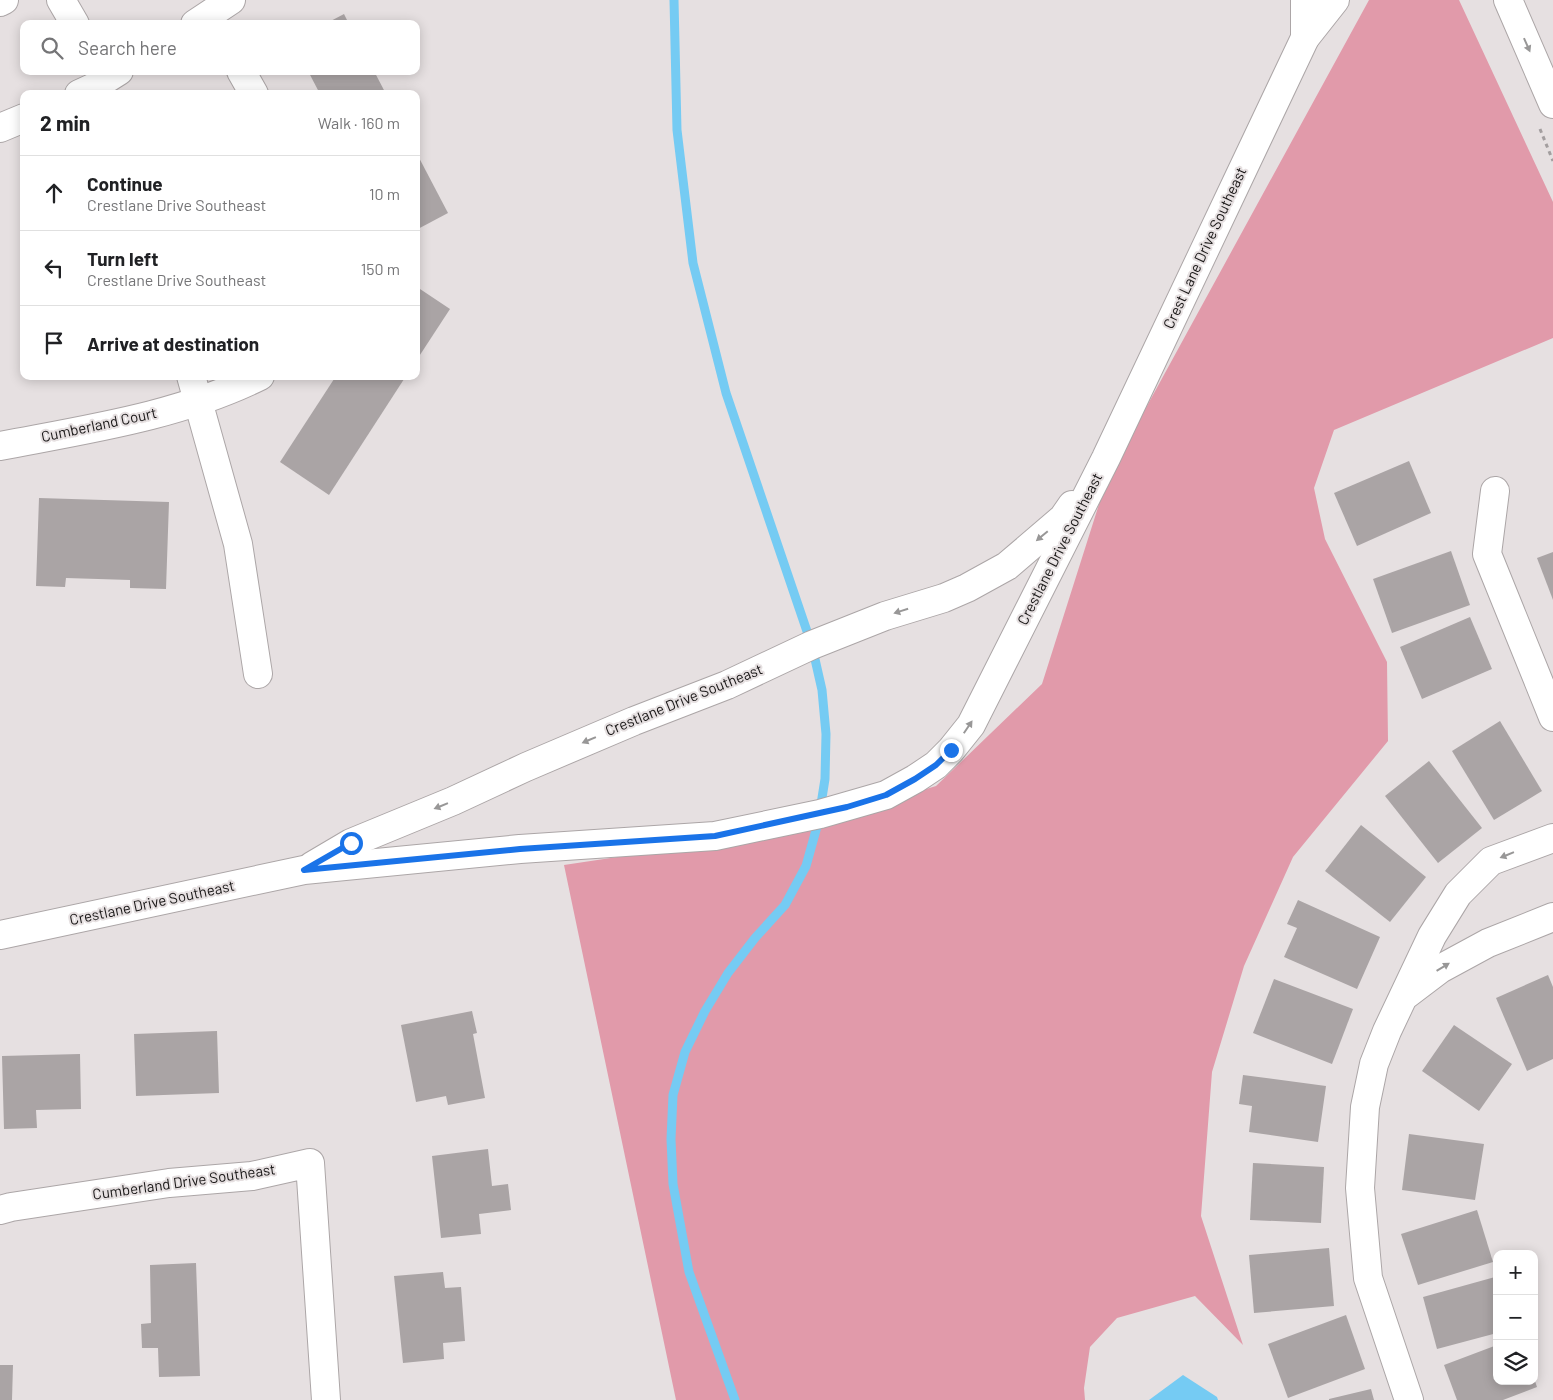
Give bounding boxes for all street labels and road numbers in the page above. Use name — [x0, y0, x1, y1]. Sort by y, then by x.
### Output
street label: Crest Lane Drive Southeast — [1159, 164, 1249, 331]
street label: Cumberland Court — [39, 403, 158, 445]
street label: Crestlane Drive Southeast — [1013, 470, 1105, 628]
street label: Crestlane Drive Southeast — [602, 659, 765, 739]
street label: Crestlane Drive Southeast — [68, 876, 236, 928]
street label: Cumberland Drive Southeast — [91, 1159, 276, 1203]

